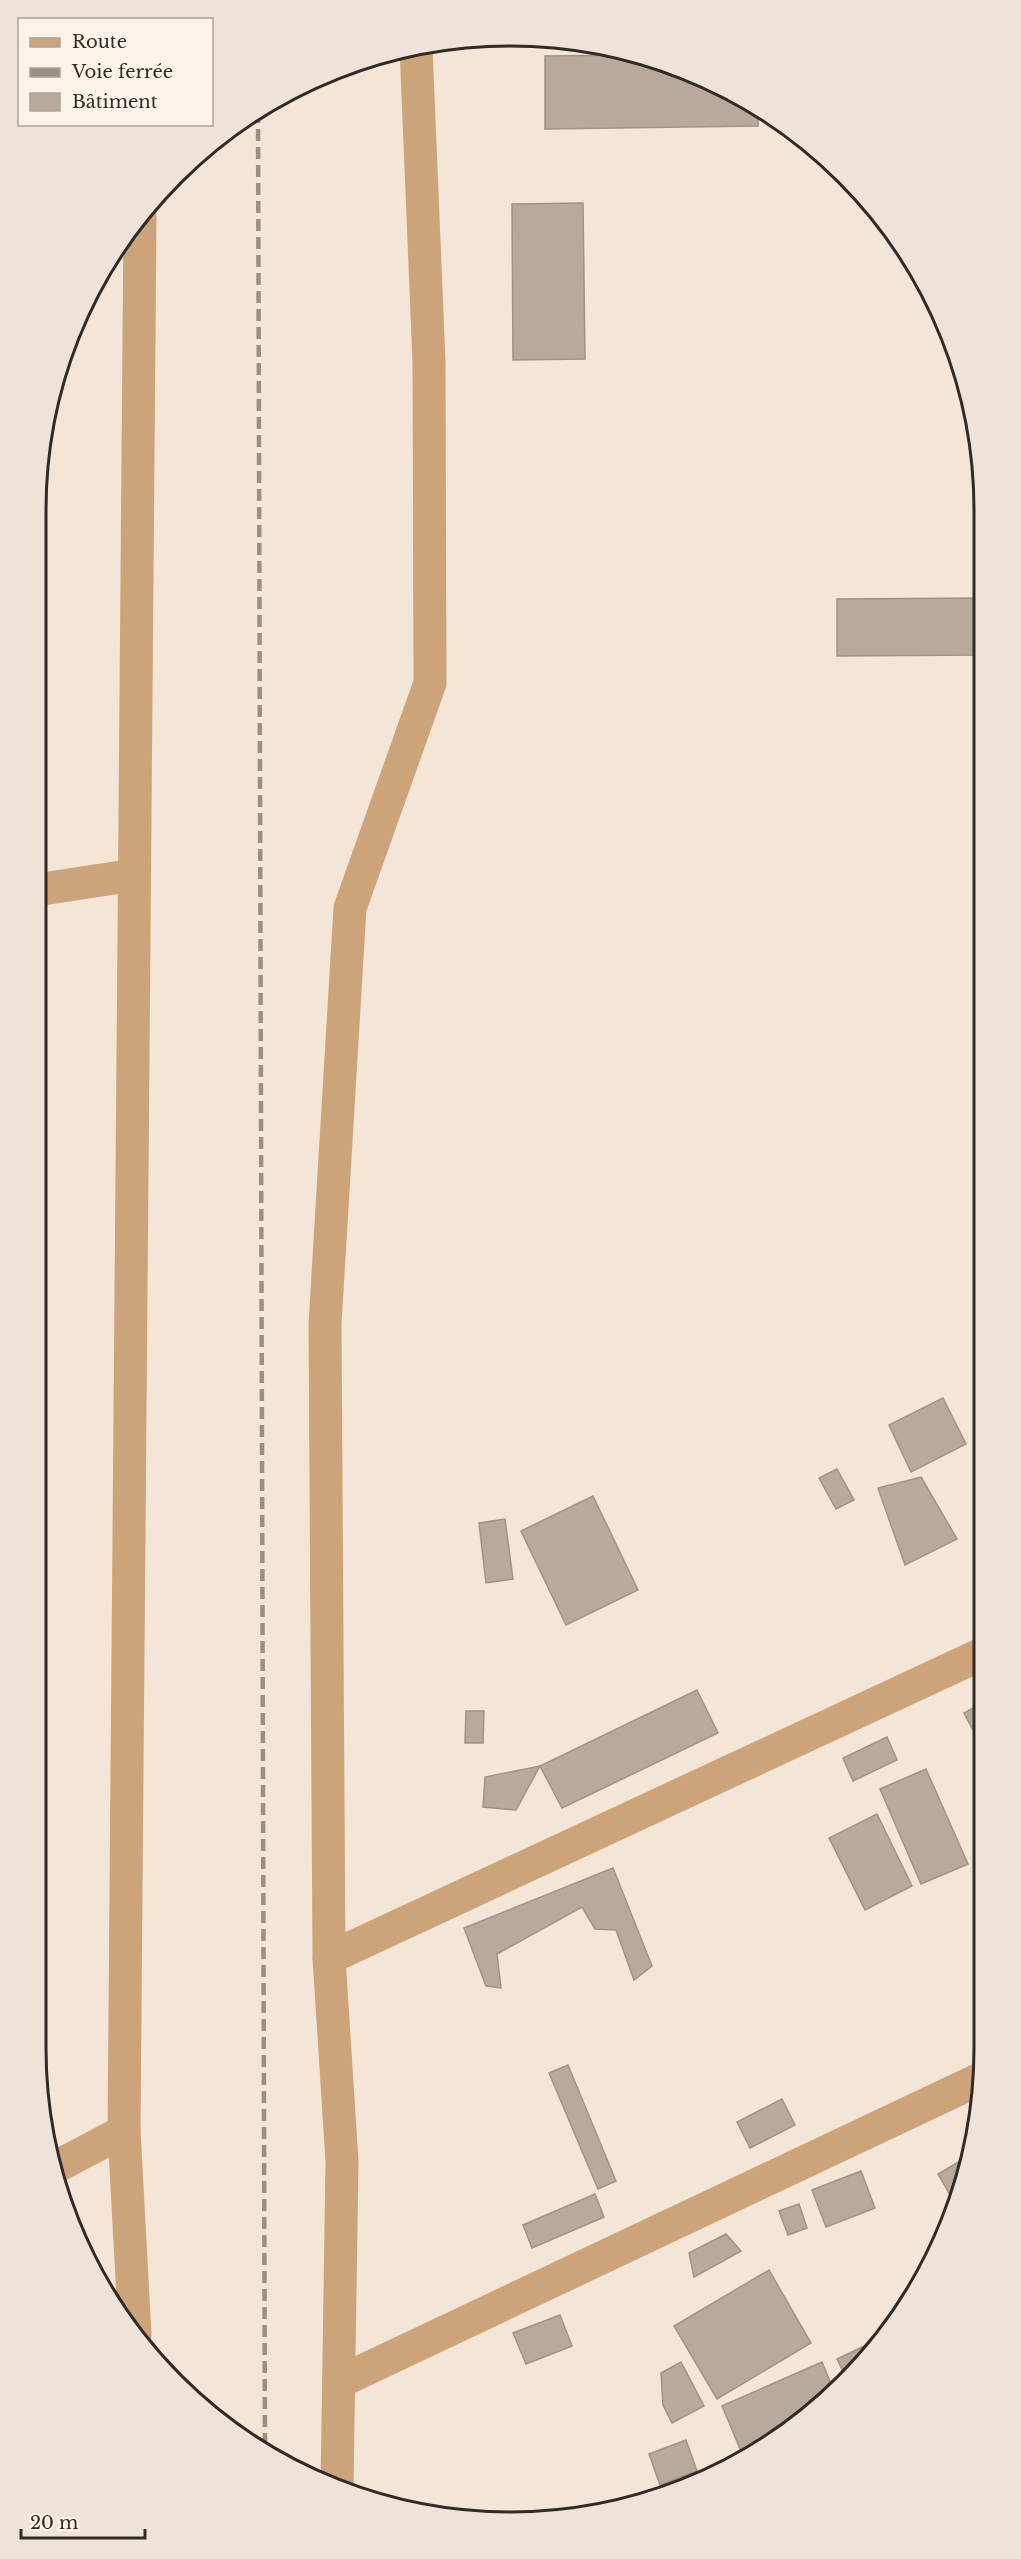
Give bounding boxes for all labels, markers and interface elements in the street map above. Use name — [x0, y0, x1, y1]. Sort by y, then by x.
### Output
legend — [18, 18, 213, 126]
text: Route — [72, 31, 127, 53]
text: Voie ferrée — [71, 61, 173, 83]
text: Bâtiment — [72, 91, 158, 113]
scale bar — [21, 2502, 146, 2540]
text: 20 m — [30, 2512, 78, 2534]

